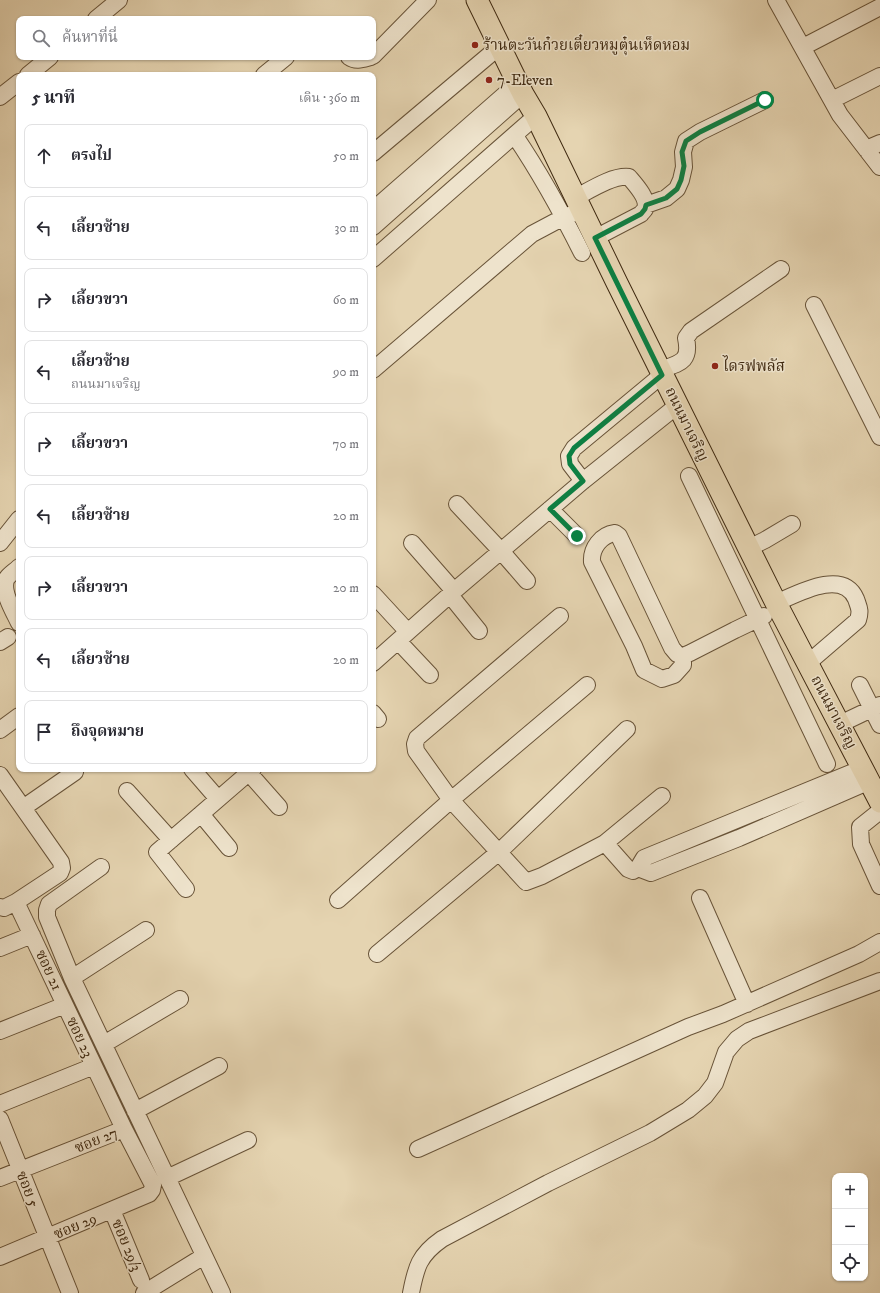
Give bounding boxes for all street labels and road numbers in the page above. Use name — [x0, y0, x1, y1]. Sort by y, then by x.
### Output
street label: ถนนมาเจริญ — [660, 384, 713, 465]
street label: ถนนมาเจริญ — [806, 672, 861, 752]
street label: ซอย 21 — [31, 947, 66, 994]
street label: ซอย 23 — [62, 1014, 97, 1061]
street label: ซอย 27 — [72, 1123, 121, 1158]
street label: ซอย 5 — [12, 1168, 44, 1211]
street label: ซอย 29 — [51, 1209, 100, 1244]
street label: ซอย 29/3 — [107, 1216, 146, 1274]

